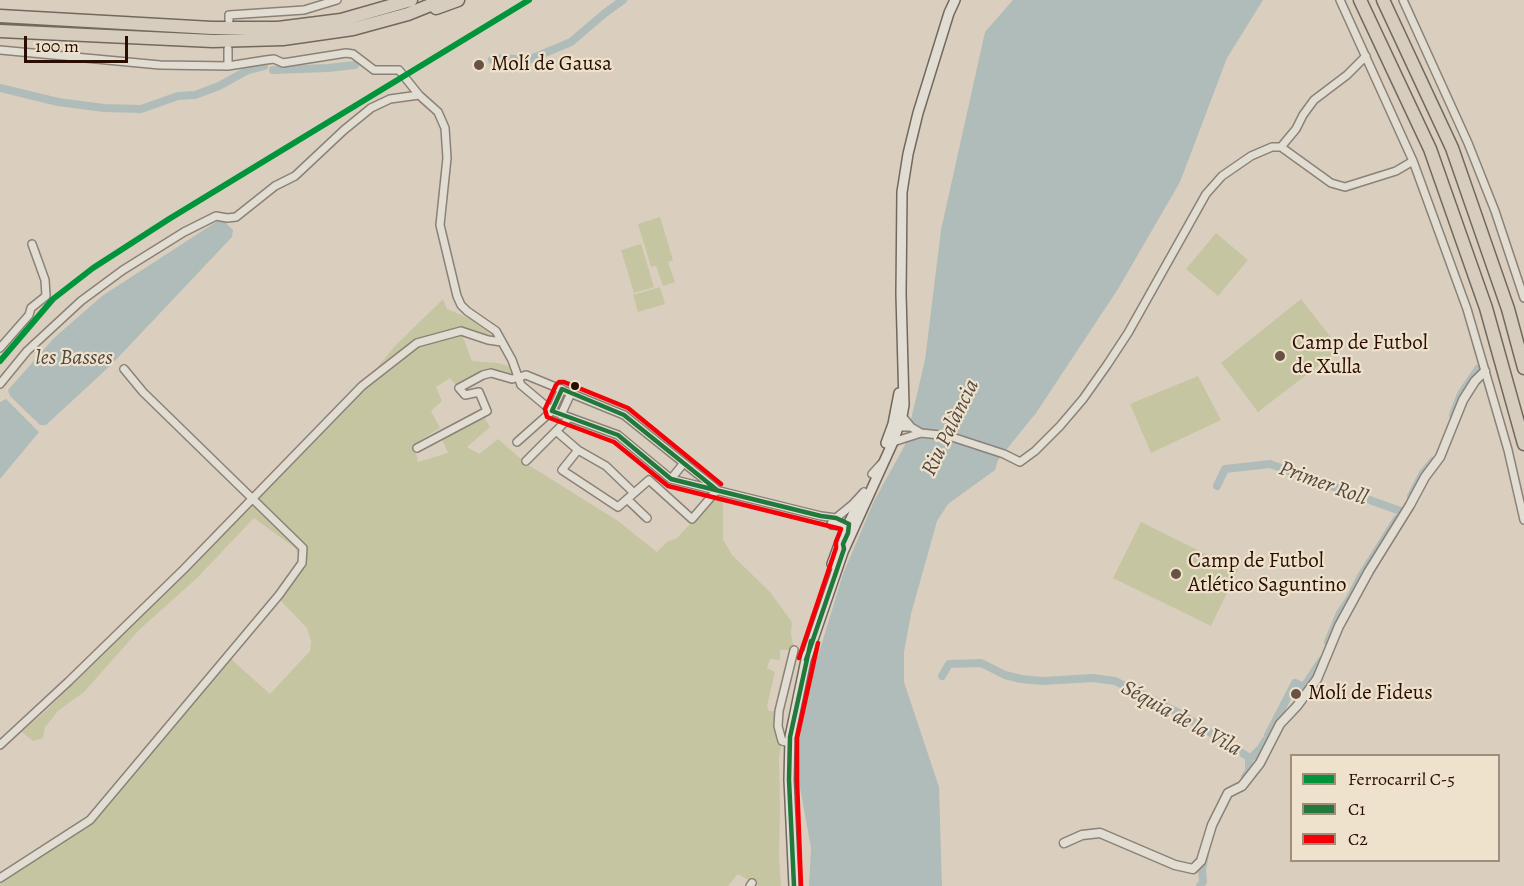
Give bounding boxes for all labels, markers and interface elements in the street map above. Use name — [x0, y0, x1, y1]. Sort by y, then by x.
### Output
scale bar — [27, 24, 130, 62]
text: 100 m — [35, 34, 79, 58]
place label: Molí de Gausa — [491, 52, 612, 78]
marker: Molí de Gausa — [472, 58, 486, 72]
place label: Camp de Futbol de Xulla — [1292, 331, 1428, 381]
water label: les Basses — [35, 346, 113, 372]
marker: Camp de Futbol de Xulla — [1273, 349, 1287, 363]
water label: Riu Palància — [916, 376, 986, 480]
unlabelled marker — [569, 380, 581, 392]
water label: Primer Roll — [1275, 456, 1371, 512]
place label: Camp de Futbol Atlético Saguntino — [1188, 549, 1346, 599]
marker: Camp de Futbol Atlético Saguntino — [1169, 567, 1183, 581]
water label: Séquia de la Vila — [1116, 675, 1246, 763]
place label: Molí de Fideus — [1308, 681, 1433, 707]
marker: Molí de Fideus — [1289, 687, 1303, 701]
legend — [1290, 754, 1500, 862]
text: Ferrocarril C-5 — [1348, 767, 1455, 791]
text: C1 — [1348, 797, 1365, 821]
text: C2 — [1348, 827, 1368, 851]

